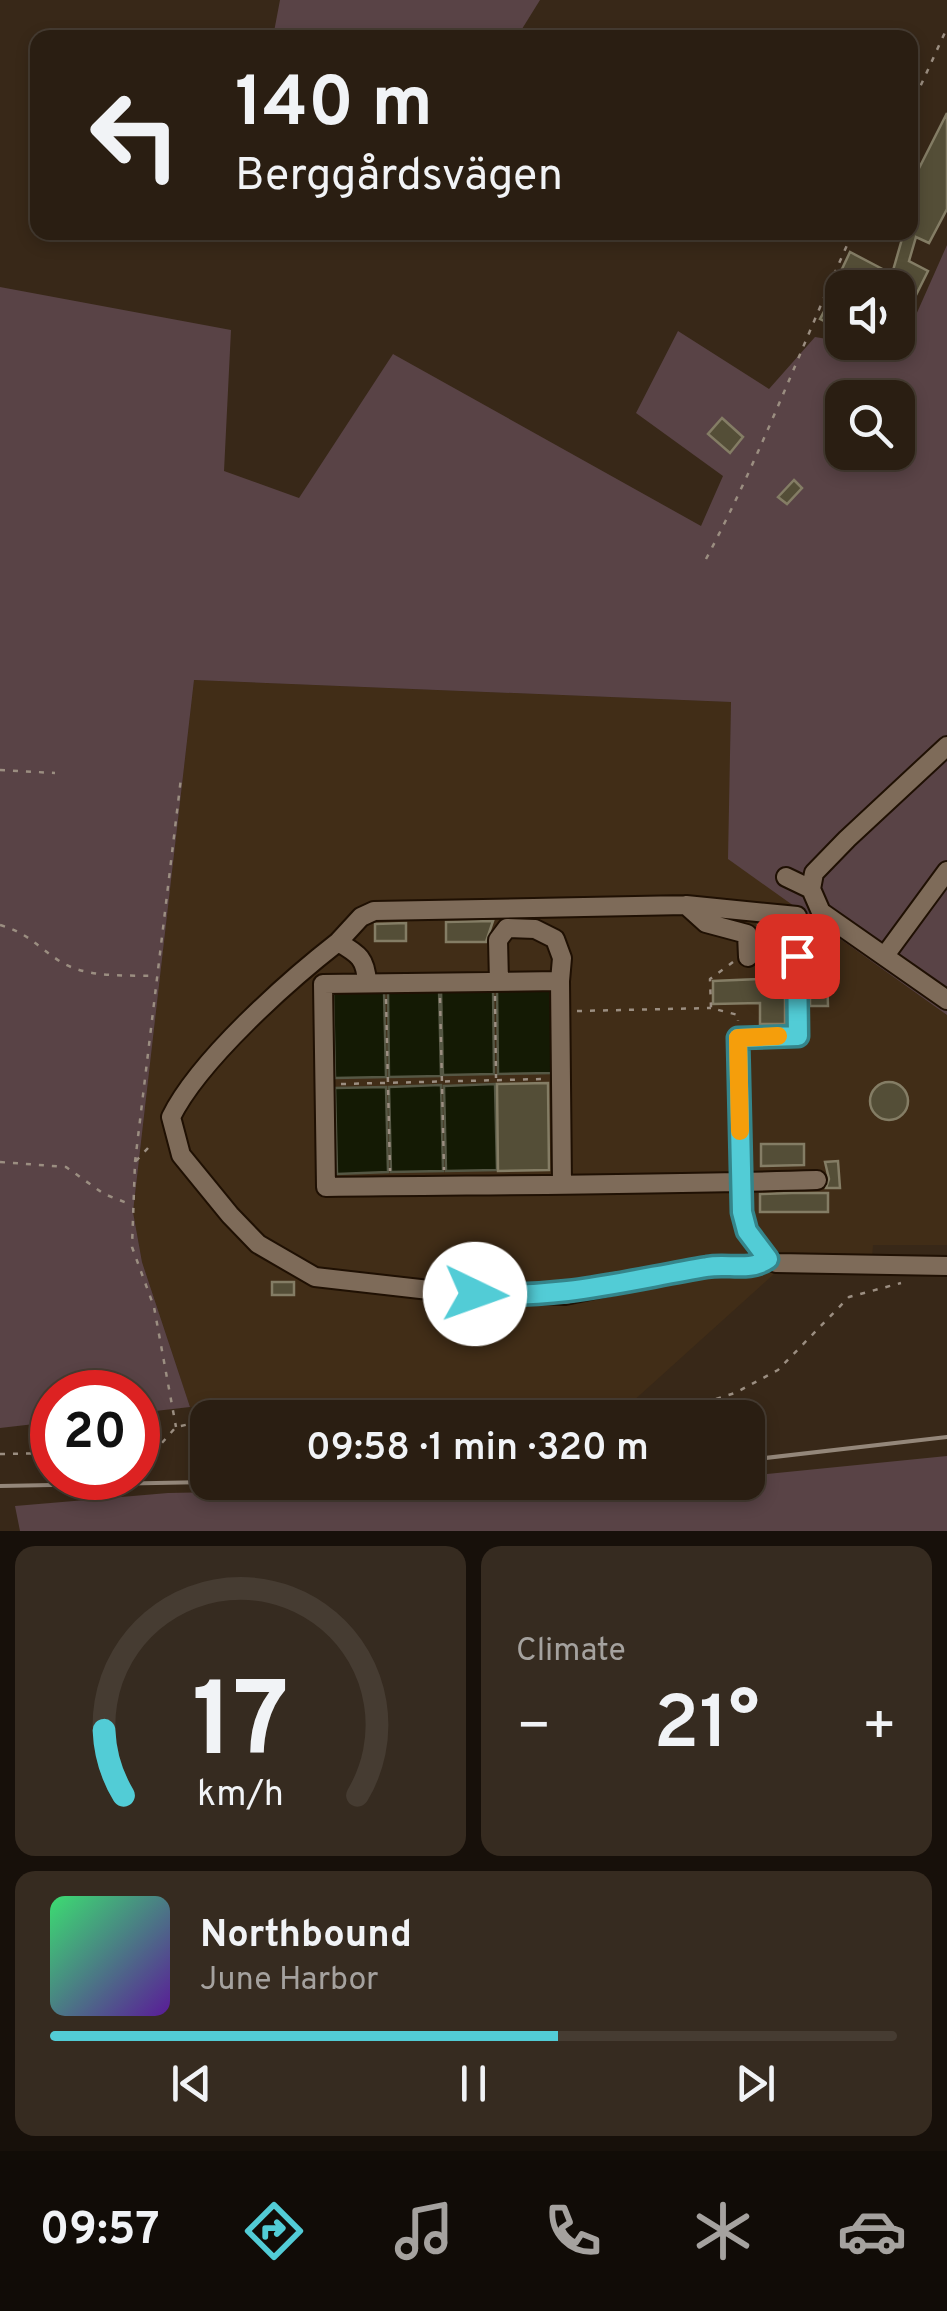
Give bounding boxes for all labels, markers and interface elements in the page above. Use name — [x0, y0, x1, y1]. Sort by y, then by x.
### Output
text: 140 m — [235, 62, 433, 151]
icon: left — [70, 70, 200, 200]
text: Berggårdsvägen — [235, 149, 563, 206]
map controls — [825, 270, 915, 470]
button: sound — [825, 270, 915, 360]
button: search — [825, 380, 915, 470]
pin — [755, 914, 840, 999]
icon: arrive — [770, 929, 825, 984]
position arrow — [423, 1242, 527, 1346]
speed limit sign: 20 — [30, 1370, 160, 1500]
text: 09:58 · 1 min · 320 m — [306, 1425, 649, 1474]
text: Climate — [516, 1632, 626, 1672]
text: 17 — [192, 1661, 289, 1793]
text: 21° — [653, 1680, 760, 1775]
text: − — [516, 1694, 551, 1764]
text: + — [862, 1694, 897, 1764]
text: km/h — [197, 1773, 284, 1819]
text: Northbound — [200, 1912, 412, 1961]
text: June Harbor — [200, 1961, 379, 2001]
icon: previous — [164, 2056, 219, 2111]
icon: pause — [446, 2056, 501, 2111]
icon: next — [728, 2056, 783, 2111]
icon: directions — [239, 2196, 309, 2266]
icon: music — [389, 2196, 459, 2266]
icon: phone — [538, 2196, 608, 2266]
icon: climate — [688, 2196, 758, 2266]
icon: car — [837, 2196, 907, 2266]
text: 09:57 — [40, 2203, 160, 2260]

